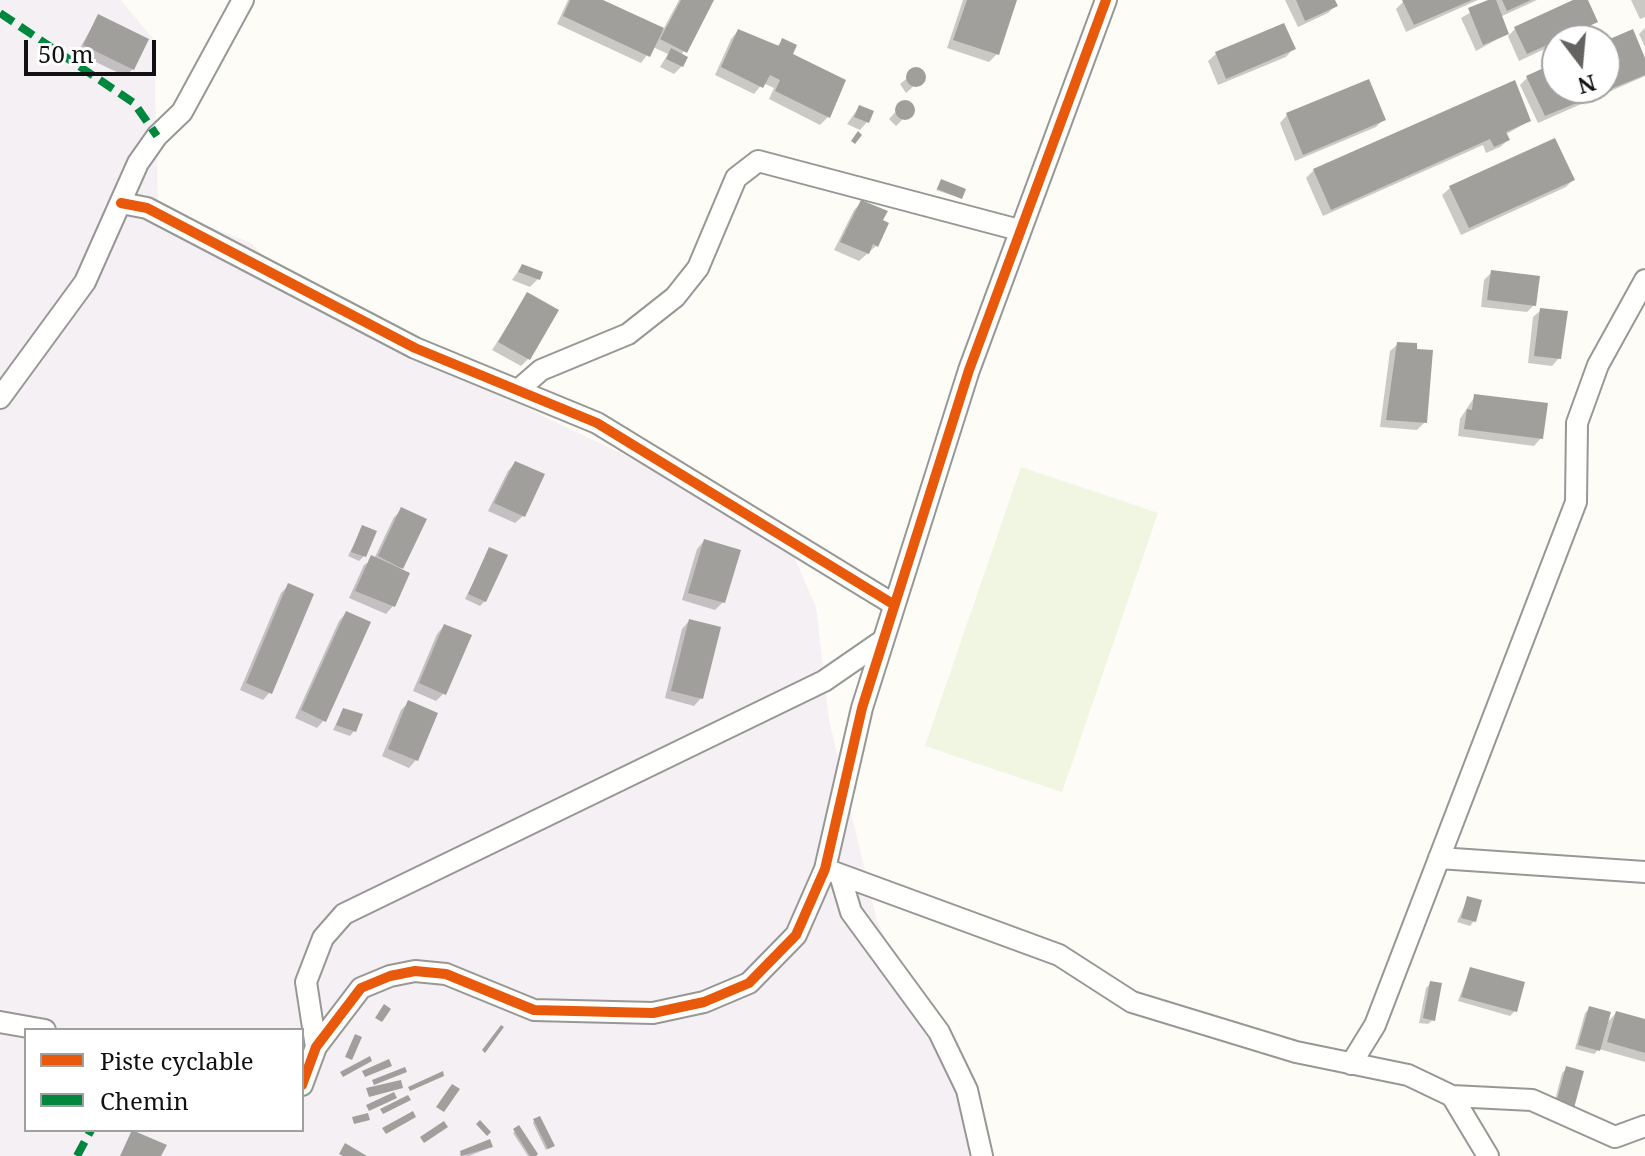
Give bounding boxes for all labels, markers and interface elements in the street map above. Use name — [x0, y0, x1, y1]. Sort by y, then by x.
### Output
scale bar — [28, 24, 160, 74]
north arrow — [1541, 24, 1621, 104]
text: 50 m — [38, 37, 94, 70]
text: N — [1575, 68, 1600, 102]
legend — [24, 1028, 304, 1132]
text: Piste cyclable — [100, 1044, 254, 1077]
text: Chemin — [100, 1084, 189, 1117]

